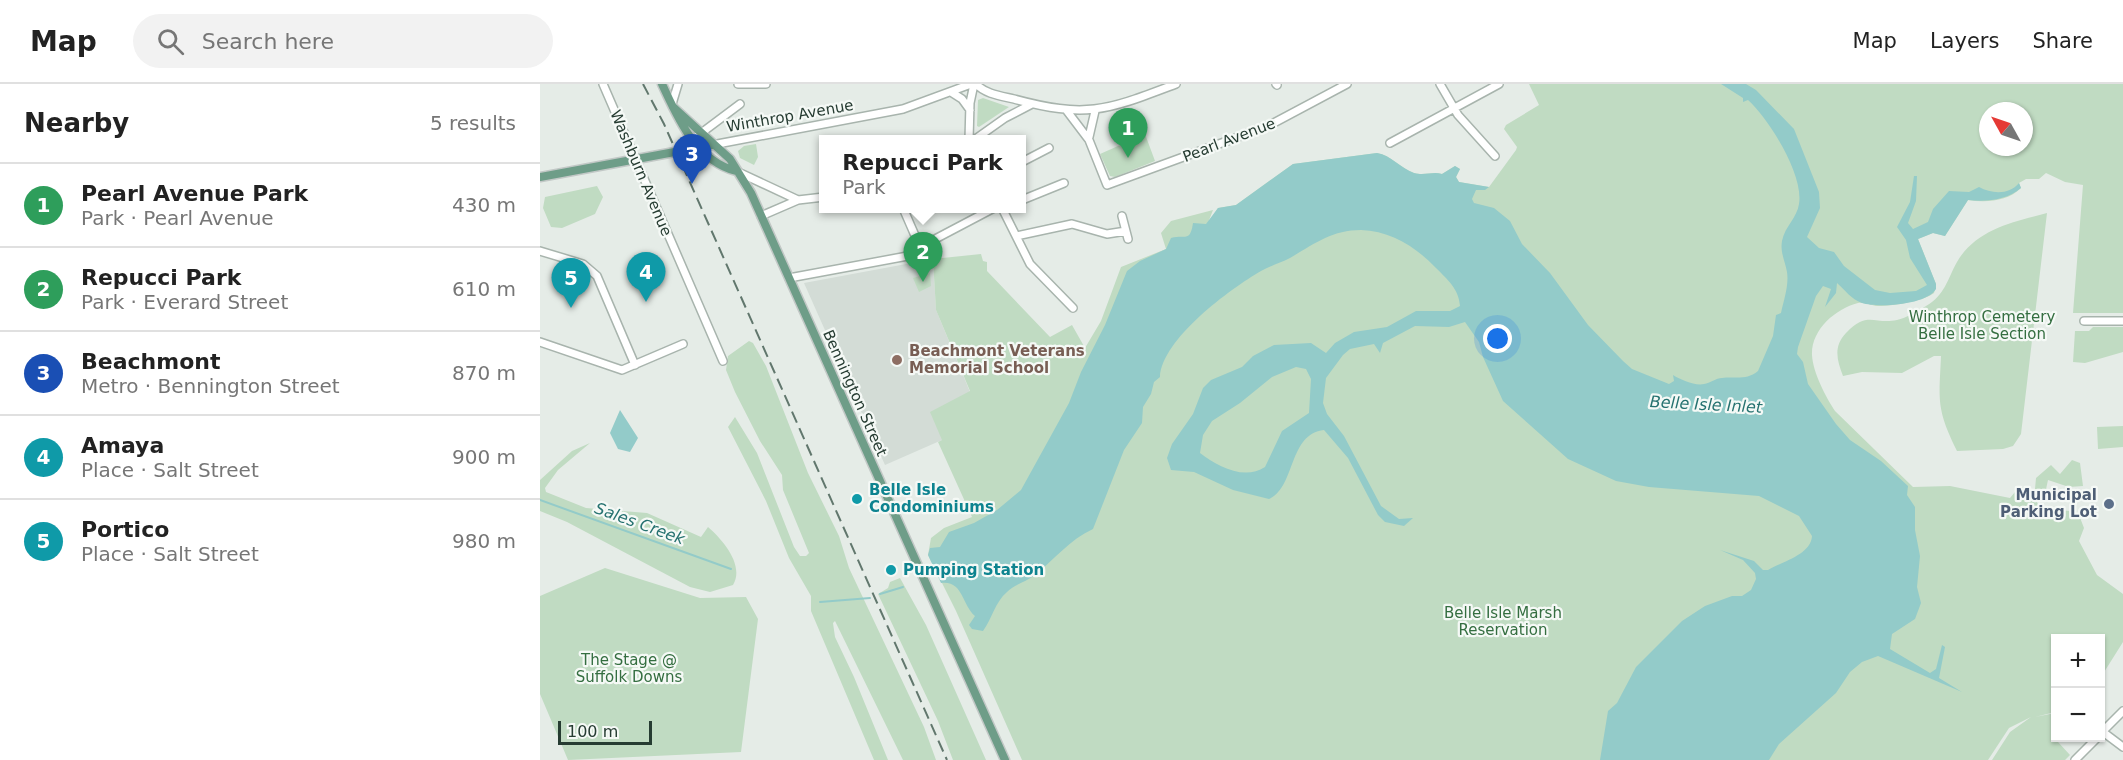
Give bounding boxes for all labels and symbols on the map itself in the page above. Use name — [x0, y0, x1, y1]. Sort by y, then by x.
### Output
street label: Winthrop Avenue — [725, 96, 855, 136]
north arrow — [1979, 102, 2033, 156]
street label: Washburn Avenue — [606, 107, 676, 239]
pin: 1 — [1108, 109, 1148, 158]
street label: Pearl Avenue — [1180, 114, 1278, 166]
pin: 3 — [672, 135, 712, 184]
pin: 2 — [904, 232, 943, 282]
pin: 4 — [626, 252, 666, 302]
pin: 5 — [552, 258, 591, 308]
park label: Winthrop Cemetery Belle Isle Section — [1909, 308, 2055, 343]
your location — [1483, 324, 1512, 353]
street label: Bennington Street — [819, 327, 891, 459]
place label: Beachmont Veterans Memorial School — [909, 342, 1085, 377]
marker: Beachmont Veterans Memorial School — [890, 353, 904, 367]
water label: Belle Isle Inlet — [1649, 392, 1763, 417]
place label: Belle Isle Condominiums — [869, 481, 994, 516]
place label: Municipal Parking Lot — [2000, 486, 2097, 521]
marker: Belle Isle Condominiums — [850, 492, 864, 506]
marker: Municipal Parking Lot — [2102, 497, 2116, 511]
water label: Sales Creek — [592, 498, 688, 549]
place label: Pumping Station — [903, 561, 1044, 579]
marker: Pumping Station — [884, 563, 898, 577]
park label: Belle Isle Marsh Reservation — [1444, 604, 1562, 639]
park label: The Stage @ Suffolk Downs — [576, 651, 682, 686]
scale bar — [558, 718, 652, 746]

